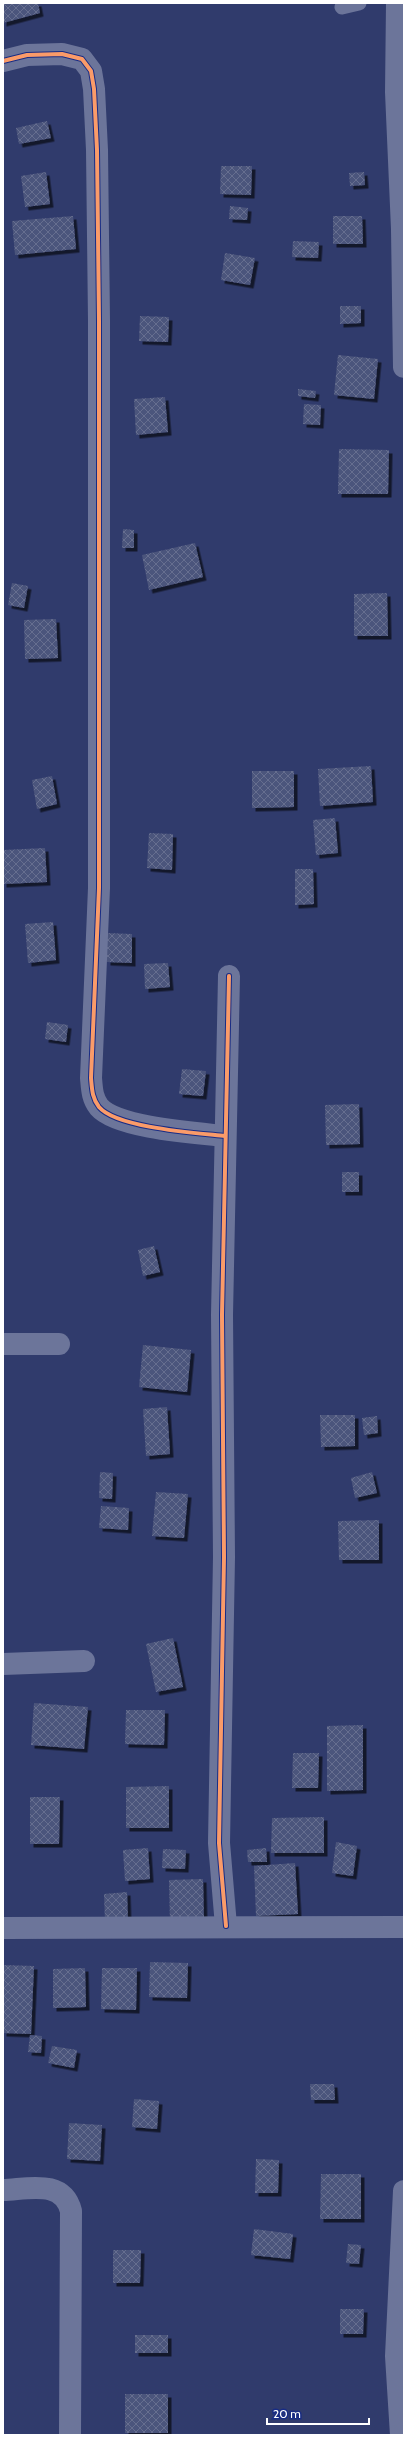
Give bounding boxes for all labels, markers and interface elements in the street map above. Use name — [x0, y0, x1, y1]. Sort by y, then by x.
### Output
scale bar — [267, 2400, 369, 2426]
text: 20 m — [273, 2406, 301, 2421]

